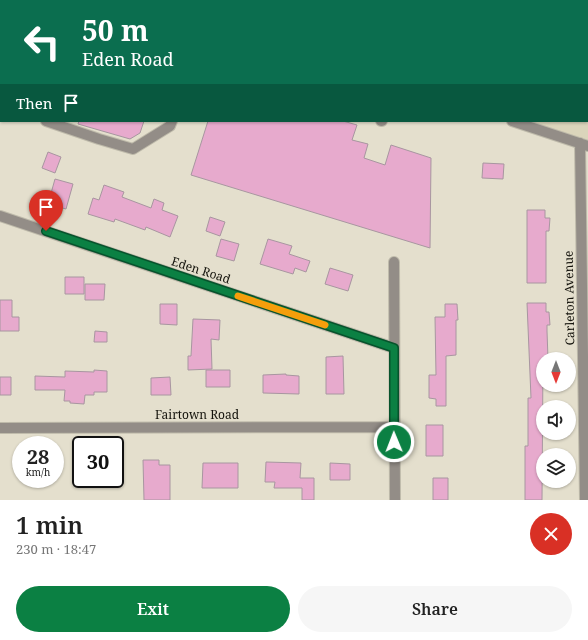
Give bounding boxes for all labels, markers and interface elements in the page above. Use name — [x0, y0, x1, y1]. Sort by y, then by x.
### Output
text: 50 m — [82, 11, 149, 49]
icon: left — [16, 16, 68, 68]
text: Eden Road — [82, 47, 174, 71]
icon: arrive — [60, 92, 82, 114]
text: Then — [16, 93, 52, 113]
pin — [29, 190, 63, 231]
icon: arrive — [35, 196, 57, 218]
street label: Carleton Avenue — [560, 250, 578, 346]
street label: Eden Road — [169, 252, 233, 288]
north arrow — [536, 352, 576, 392]
map controls — [536, 352, 576, 488]
button: sound — [536, 400, 576, 440]
street label: Fairtown Road — [155, 406, 240, 423]
position arrow — [373, 421, 415, 463]
speed limit sign: 30 — [72, 436, 124, 488]
text: 28 — [27, 443, 49, 470]
button: layers — [536, 448, 576, 488]
text: km/h — [26, 465, 50, 479]
text: 1 min — [16, 508, 83, 541]
button: close — [530, 513, 572, 555]
text: 230 m · 18:47 — [16, 540, 96, 558]
button: Exit — [16, 586, 290, 632]
button: Share — [298, 586, 572, 632]

